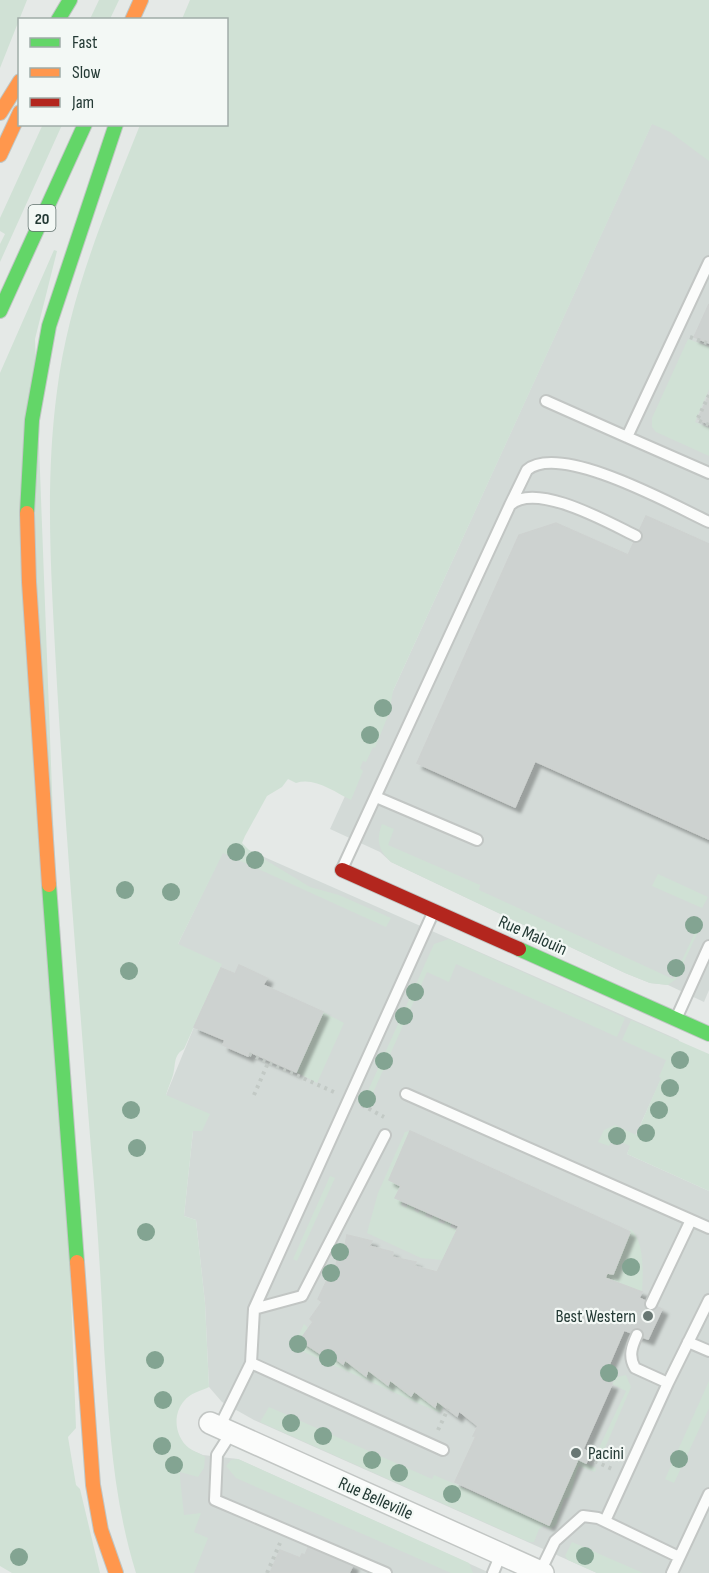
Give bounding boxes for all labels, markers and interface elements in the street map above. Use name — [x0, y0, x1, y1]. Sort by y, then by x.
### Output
legend — [18, 18, 228, 126]
text: Fast — [72, 32, 98, 53]
text: Slow — [72, 62, 101, 83]
text: Jam — [71, 92, 94, 113]
road number: 20 — [28, 205, 56, 231]
street label: Rue Malouin — [495, 911, 570, 960]
place label: Best Western — [555, 1306, 636, 1327]
marker: Best Western — [641, 1309, 655, 1323]
place label: Pacini — [588, 1443, 624, 1464]
marker: Pacini — [569, 1446, 583, 1460]
street label: Rue Belleville — [335, 1473, 416, 1524]

